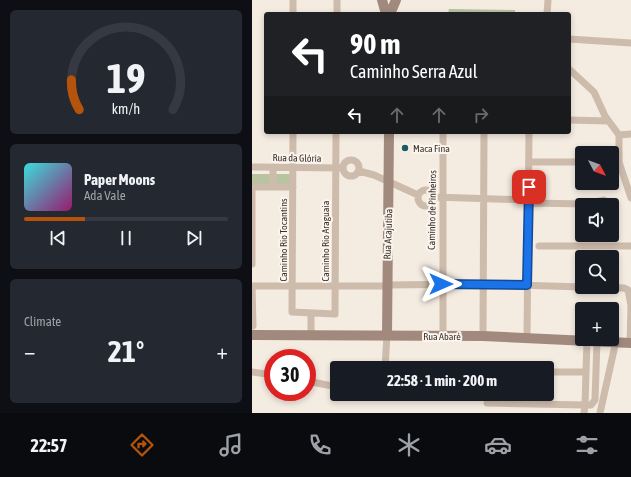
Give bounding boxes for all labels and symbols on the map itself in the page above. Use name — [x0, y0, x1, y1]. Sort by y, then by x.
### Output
marker: Maca Fina — [400, 143, 410, 153]
place label: Maca Fina — [413, 143, 450, 154]
north arrow — [575, 146, 619, 190]
street label: Rua da Glória — [272, 152, 322, 164]
street label: Caminho de Pinheiros — [426, 170, 438, 250]
pin — [512, 170, 546, 204]
street label: Caminho Rio Tocantins — [278, 198, 289, 282]
street label: Caminho Rio Araguaia — [320, 200, 331, 281]
street label: Rua Acajutiba — [382, 208, 394, 260]
position arrow — [420, 263, 462, 305]
street label: Rua Abaré — [423, 331, 461, 342]
speed limit sign: 30 — [264, 349, 316, 401]

